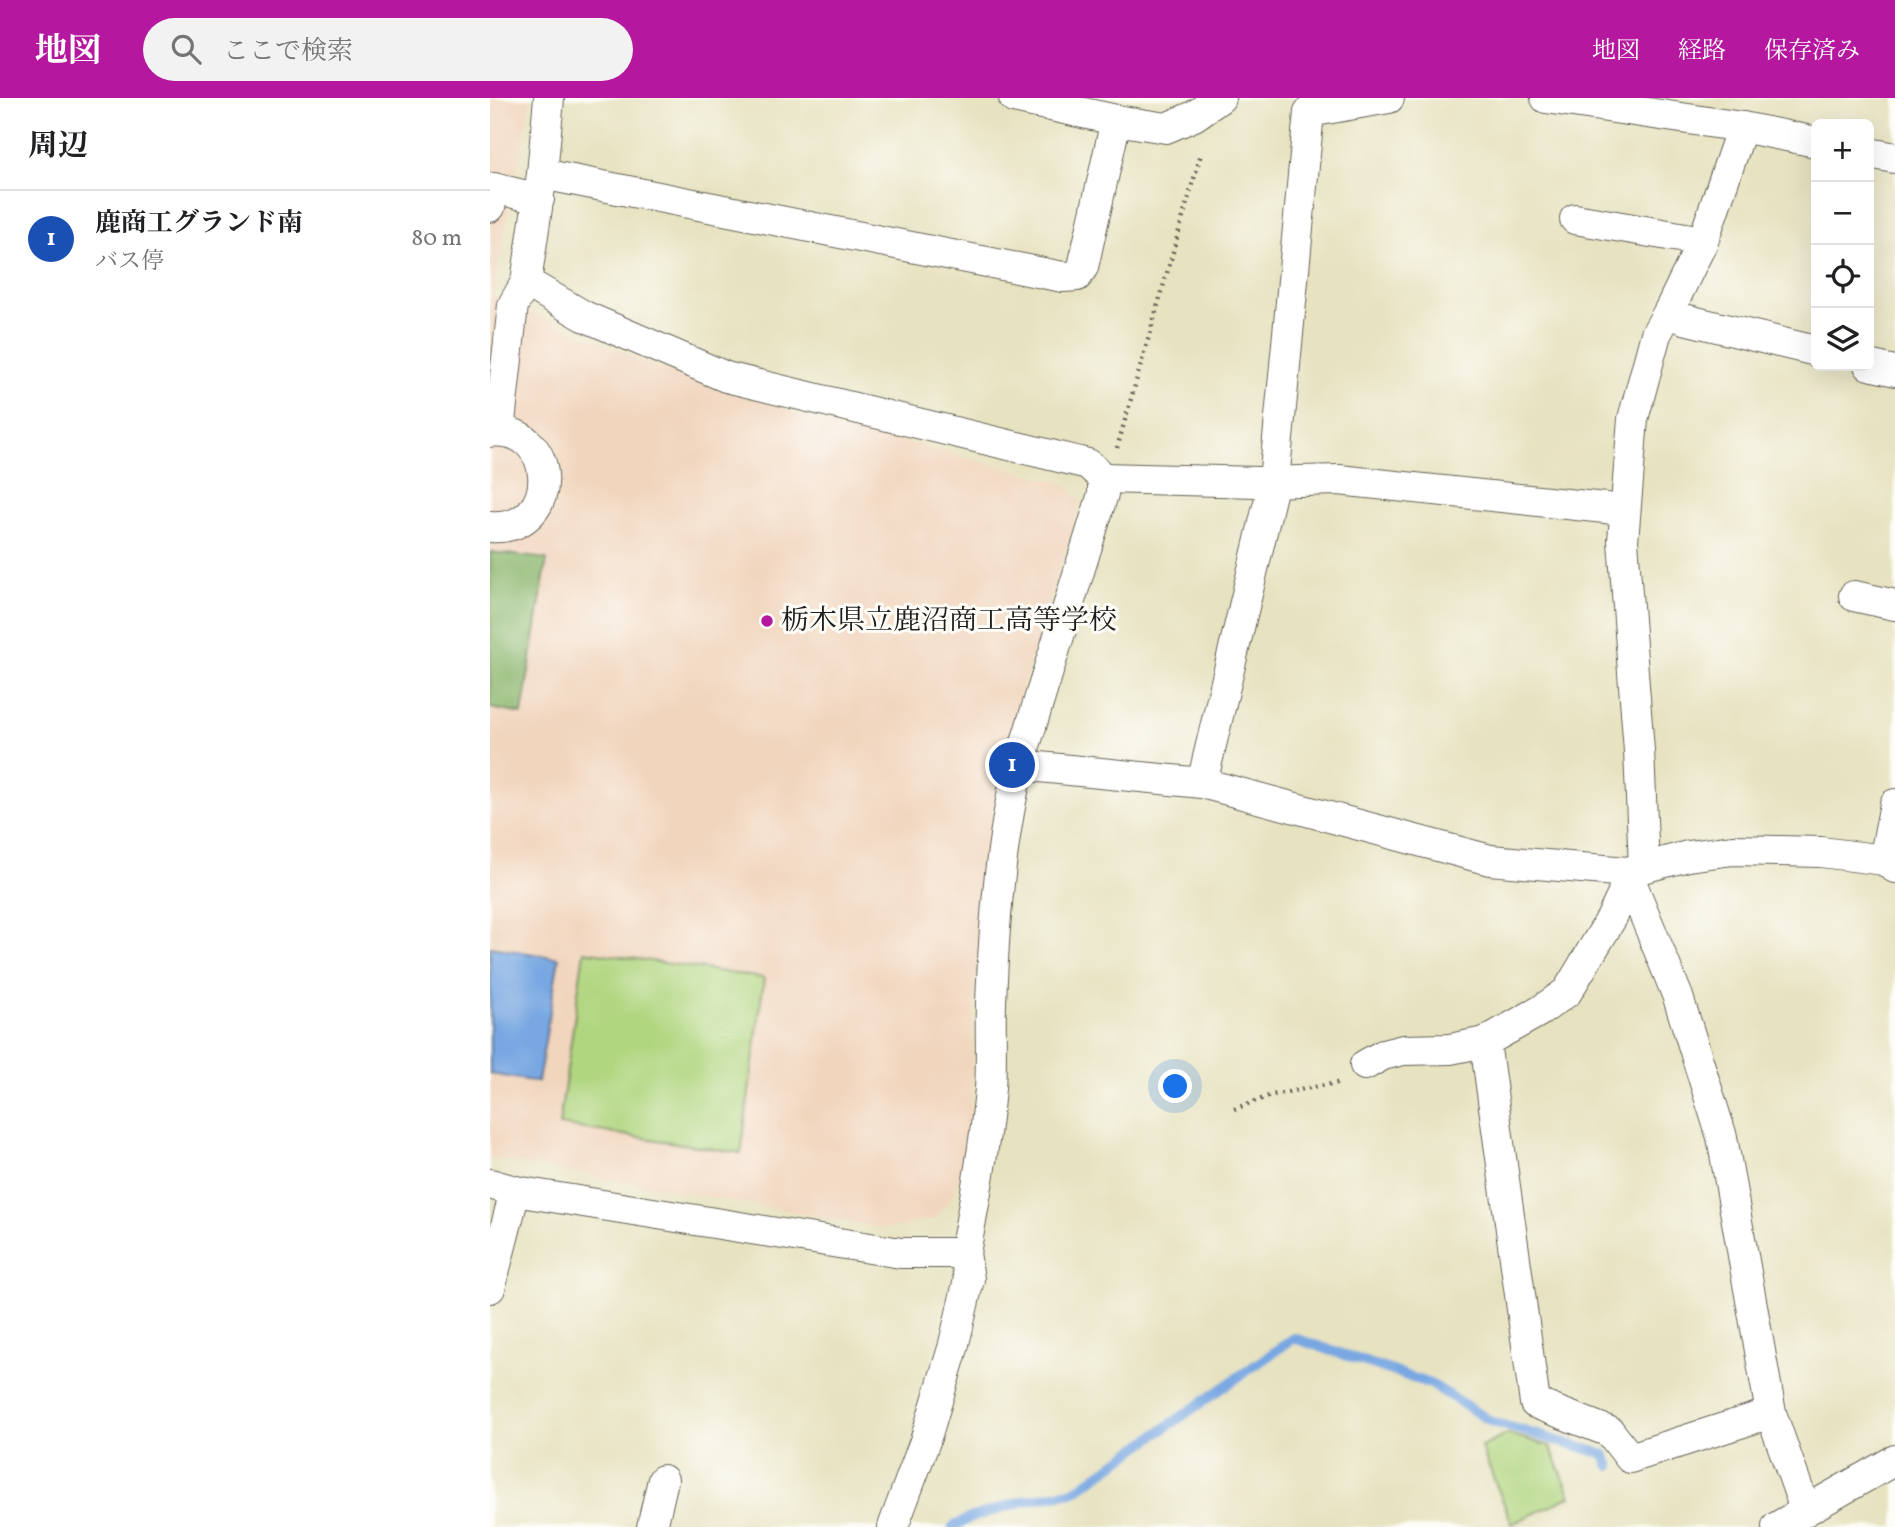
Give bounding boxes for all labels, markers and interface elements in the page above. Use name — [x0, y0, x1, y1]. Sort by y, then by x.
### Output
search box — [143, 18, 633, 81]
text: 地図 — [35, 30, 101, 76]
icon: search — [167, 30, 205, 68]
text: ここで検索 — [223, 34, 353, 70]
text: 地図 — [1592, 35, 1640, 69]
text: 経路 — [1678, 35, 1726, 69]
text: 保存済み — [1764, 35, 1860, 69]
map controls — [1811, 119, 1874, 371]
button: + — [1811, 119, 1874, 182]
text: 周辺 — [28, 126, 88, 168]
button: − — [1811, 182, 1874, 245]
text: 鹿商工グランド南 — [95, 206, 303, 242]
text: 1 — [46, 223, 56, 255]
text: 80 m — [412, 223, 462, 255]
button: locate — [1811, 245, 1874, 308]
text: バス停 — [95, 246, 164, 278]
button: layers — [1811, 308, 1874, 371]
place label: 栃木県立鹿沼商工高等学校 — [781, 602, 1117, 641]
marker: 栃木県立鹿沼商工高等学校 — [759, 613, 775, 629]
pin: 1 — [989, 739, 1035, 791]
your location — [1158, 1069, 1192, 1103]

